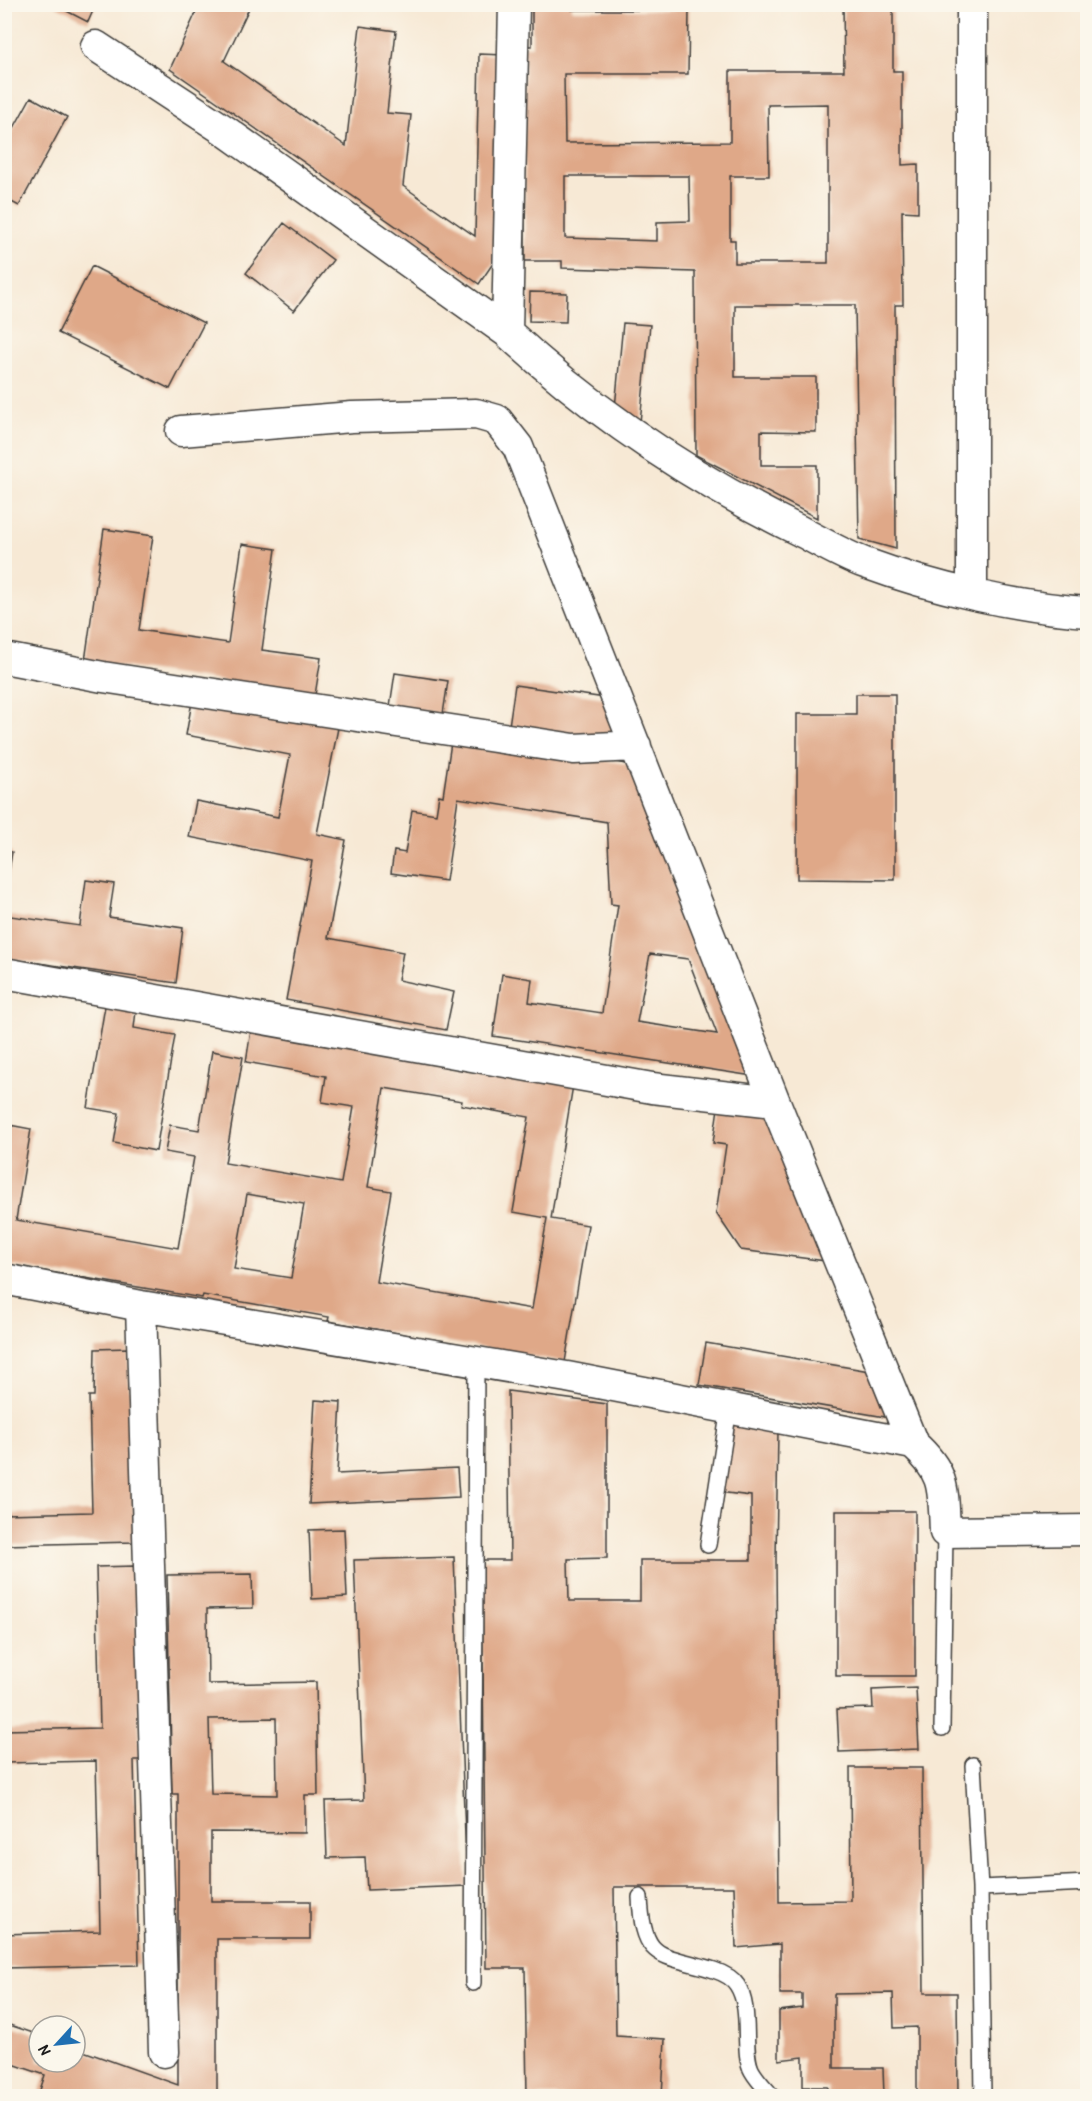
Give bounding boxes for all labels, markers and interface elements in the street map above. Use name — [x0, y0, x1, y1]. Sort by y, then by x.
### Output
north arrow — [27, 2014, 87, 2074]
text: N — [32, 2042, 55, 2060]

